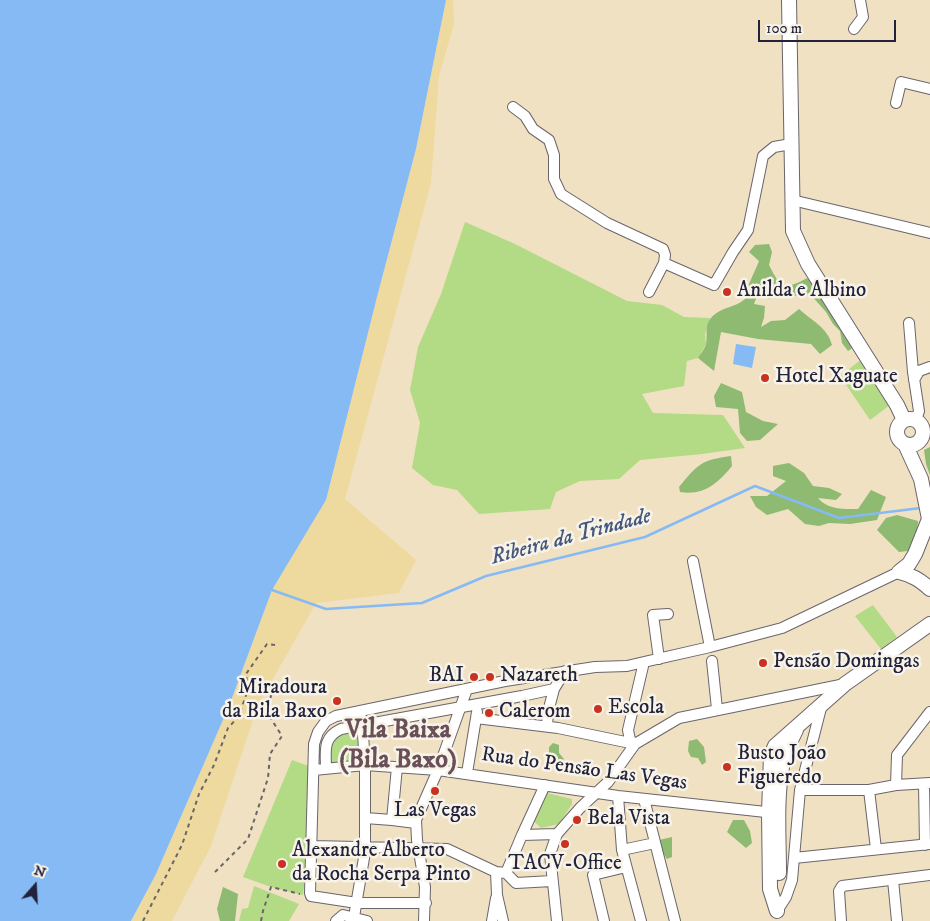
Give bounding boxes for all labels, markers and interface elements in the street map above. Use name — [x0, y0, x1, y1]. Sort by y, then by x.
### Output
scale bar — [760, 10, 898, 42]
text: 100 m — [766, 19, 802, 38]
place label: Anilda e Albino — [737, 279, 866, 305]
marker: Anilda e Albino — [721, 286, 733, 298]
place label: Hotel Xaguate — [775, 365, 898, 391]
marker: Hotel Xaguate — [759, 372, 771, 384]
water label: Ribeira da Trindade — [488, 504, 654, 572]
place label: Pensão Domingas — [773, 650, 919, 676]
marker: Pensão Domingas — [757, 657, 769, 669]
place label: BAI — [429, 664, 464, 690]
place label: Nazareth — [500, 664, 578, 690]
marker: BAI — [468, 671, 480, 683]
marker: Nazareth — [484, 671, 496, 683]
place label: Miradoura da Bila Baxo — [222, 676, 327, 726]
marker: Miradoura da Bila Baxo — [331, 695, 343, 707]
place label: Escola — [608, 696, 664, 722]
place label: Calerom — [499, 700, 571, 726]
marker: Escola — [592, 703, 604, 715]
marker: Calerom — [483, 707, 495, 719]
district label: Vila Baixa (Bila Baxo) — [339, 716, 457, 778]
place label: Busto João Figueredo — [737, 742, 826, 792]
street label: Rua do Pensão Las Vegas — [479, 743, 689, 797]
marker: Busto João Figueredo — [721, 761, 733, 773]
marker: Las Vegas — [429, 785, 441, 797]
place label: Las Vegas — [394, 799, 476, 825]
place label: Bela Vista — [587, 807, 670, 833]
marker: Bela Vista — [571, 814, 583, 826]
marker: TACV-Office — [559, 838, 571, 850]
place label: Alexandre Alberto da Rocha Serpa Pinto — [292, 839, 470, 889]
place label: TACV-Office — [508, 852, 622, 878]
marker: Alexandre Alberto da Rocha Serpa Pinto — [276, 858, 288, 870]
north arrow — [10, 861, 60, 911]
text: N — [32, 861, 48, 882]

